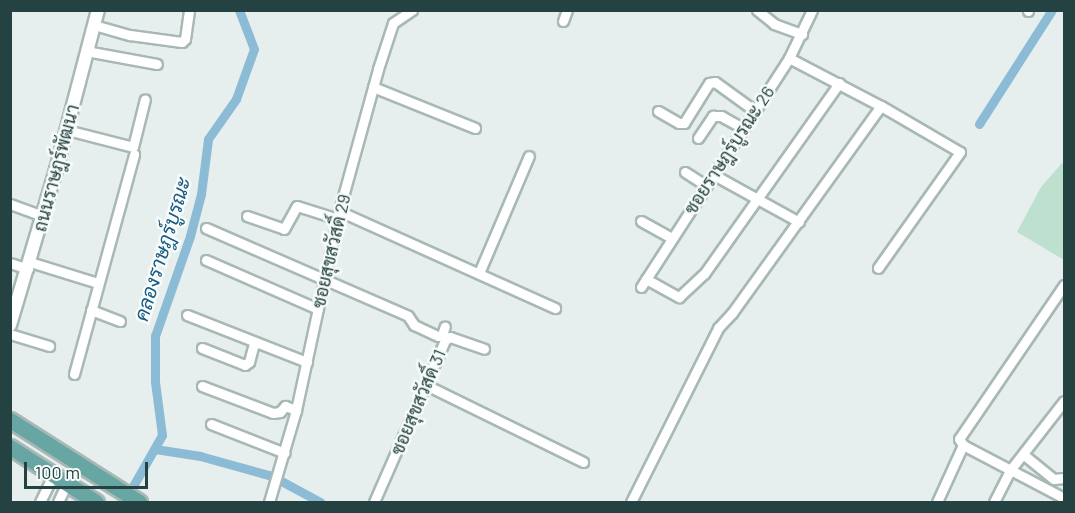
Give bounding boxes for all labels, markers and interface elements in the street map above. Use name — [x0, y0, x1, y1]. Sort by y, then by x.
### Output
street label: ซอยราษฎร์บูรณะ 26 — [679, 82, 779, 218]
street label: ถนนราษฎร์พัฒนา — [29, 102, 83, 234]
water label: คลองราษฎร์บูรณะ — [129, 174, 195, 324]
street label: ซอยสุขสวัสดิ์ 29 — [307, 192, 355, 310]
street label: ซอยสุขสวัสดิ์ 31 — [386, 346, 450, 458]
scale bar — [27, 450, 152, 488]
text: 100 m — [35, 461, 80, 483]

